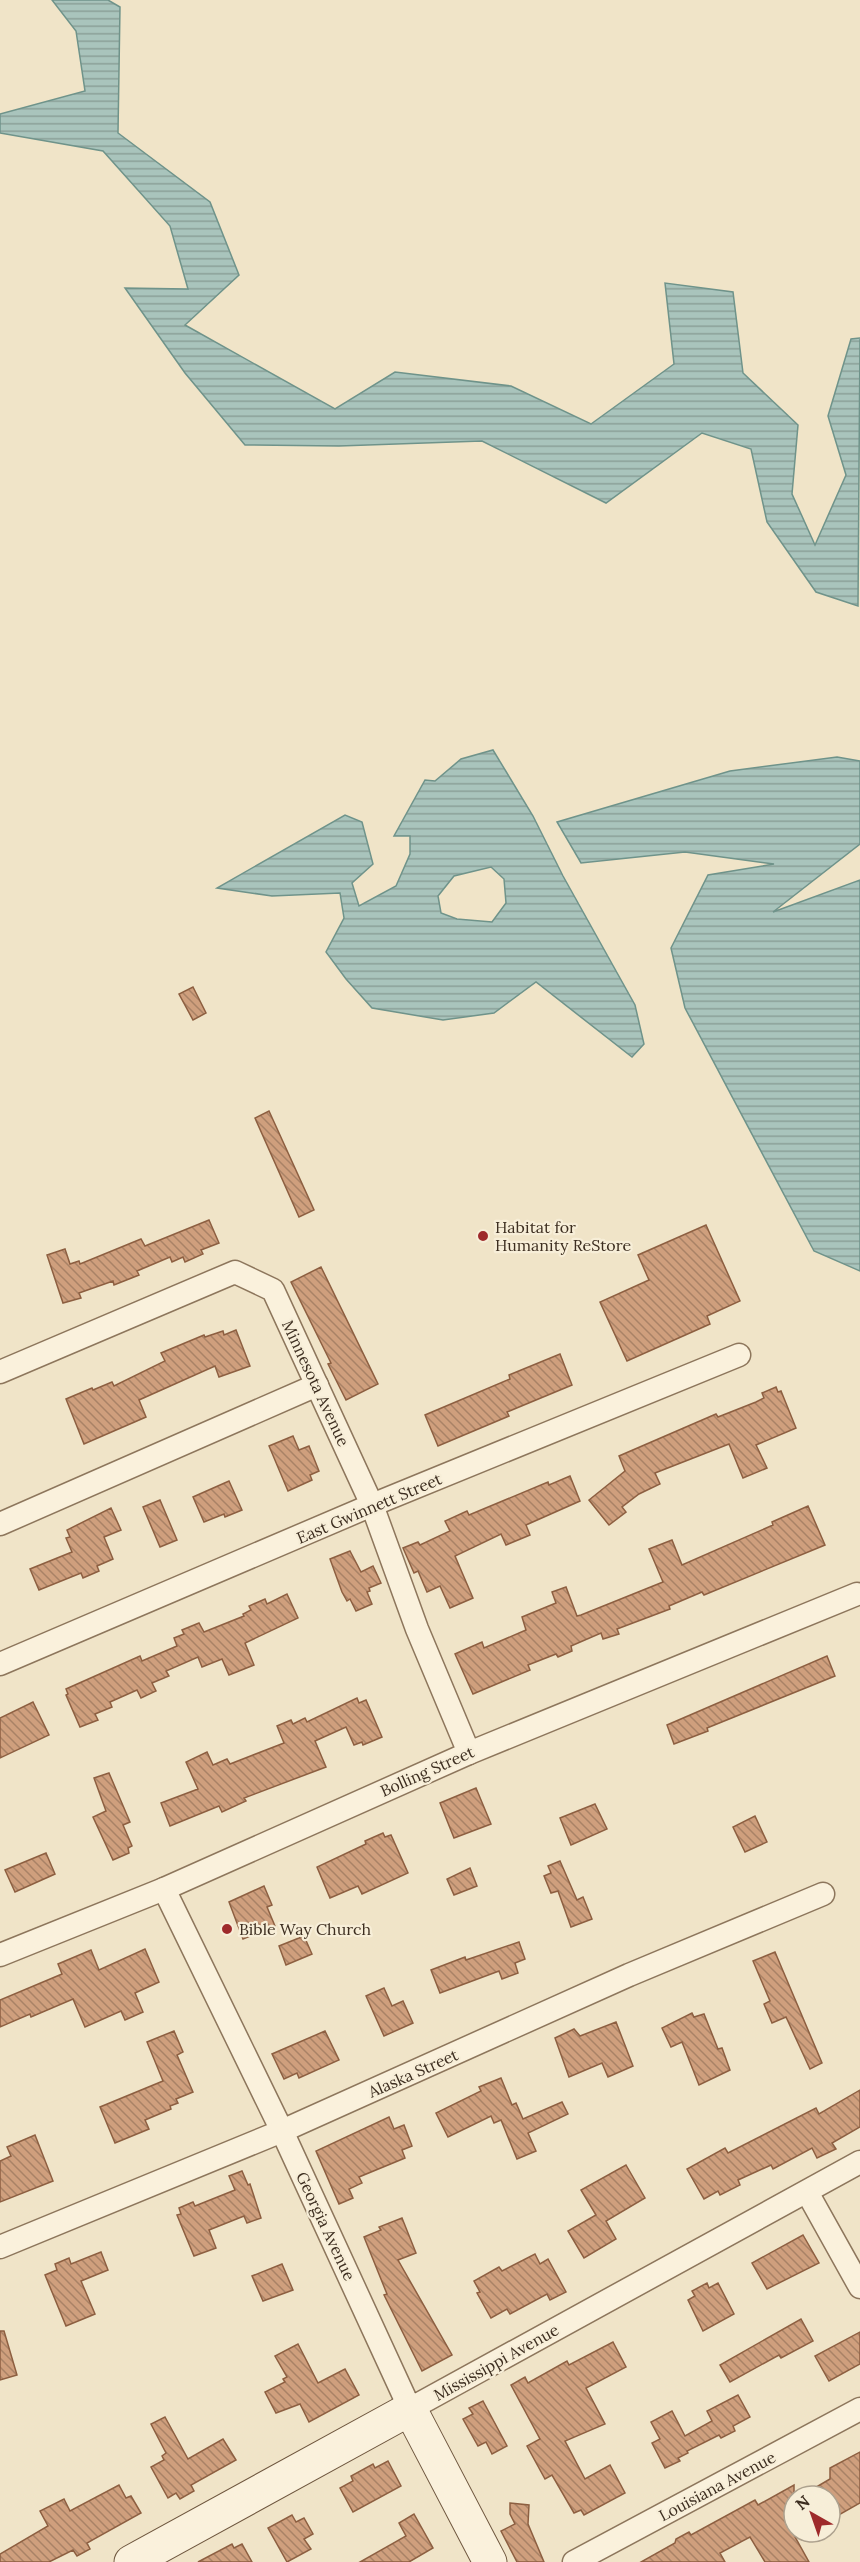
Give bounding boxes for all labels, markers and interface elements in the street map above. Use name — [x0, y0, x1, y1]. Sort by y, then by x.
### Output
place label: Habitat for Humanity ReStore — [495, 1217, 632, 1255]
marker: Habitat for Humanity ReStore — [476, 1229, 490, 1243]
street label: Minnesota Avenue — [278, 1317, 354, 1450]
street label: East Gwinnett Street — [293, 1468, 445, 1548]
street label: Bolling Street — [377, 1741, 478, 1801]
place label: Bible Way Church — [239, 1919, 372, 1939]
marker: Bible Way Church — [220, 1922, 234, 1936]
street label: Alaska Street — [364, 2044, 462, 2102]
street label: Georgia Avenue — [292, 2169, 360, 2284]
street label: Mississippi Avenue — [430, 2319, 562, 2405]
street label: Louisiana Avenue — [655, 2447, 779, 2525]
north arrow — [782, 2484, 842, 2544]
text: N — [791, 2491, 814, 2514]

